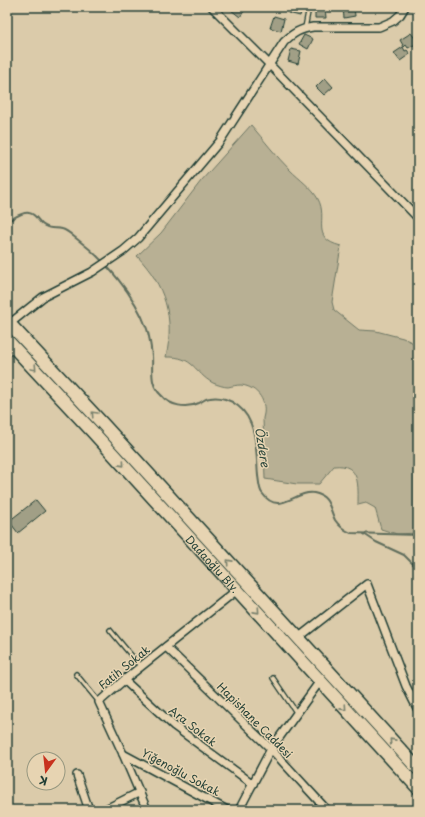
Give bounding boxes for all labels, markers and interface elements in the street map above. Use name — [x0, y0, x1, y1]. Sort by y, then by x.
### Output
one-way arrow — [29, 364, 36, 371]
one-way arrow — [91, 411, 99, 419]
water label: Özdere — [251, 426, 275, 469]
one-way arrow — [118, 459, 125, 466]
street label: Dadaoğlu Blv. — [182, 531, 244, 596]
one-way arrow — [226, 559, 233, 567]
one-way arrow — [252, 607, 259, 614]
street label: Fatih Sokak — [94, 640, 154, 693]
street label: Hapishane Caddesi — [213, 678, 297, 762]
street label: Ara Sokak — [165, 702, 221, 751]
one-way arrow — [340, 703, 347, 710]
one-way arrow — [389, 738, 396, 745]
street label: Yiğenoğlu Sokak — [139, 744, 224, 800]
north arrow — [26, 751, 66, 791]
text: K — [37, 772, 49, 790]

